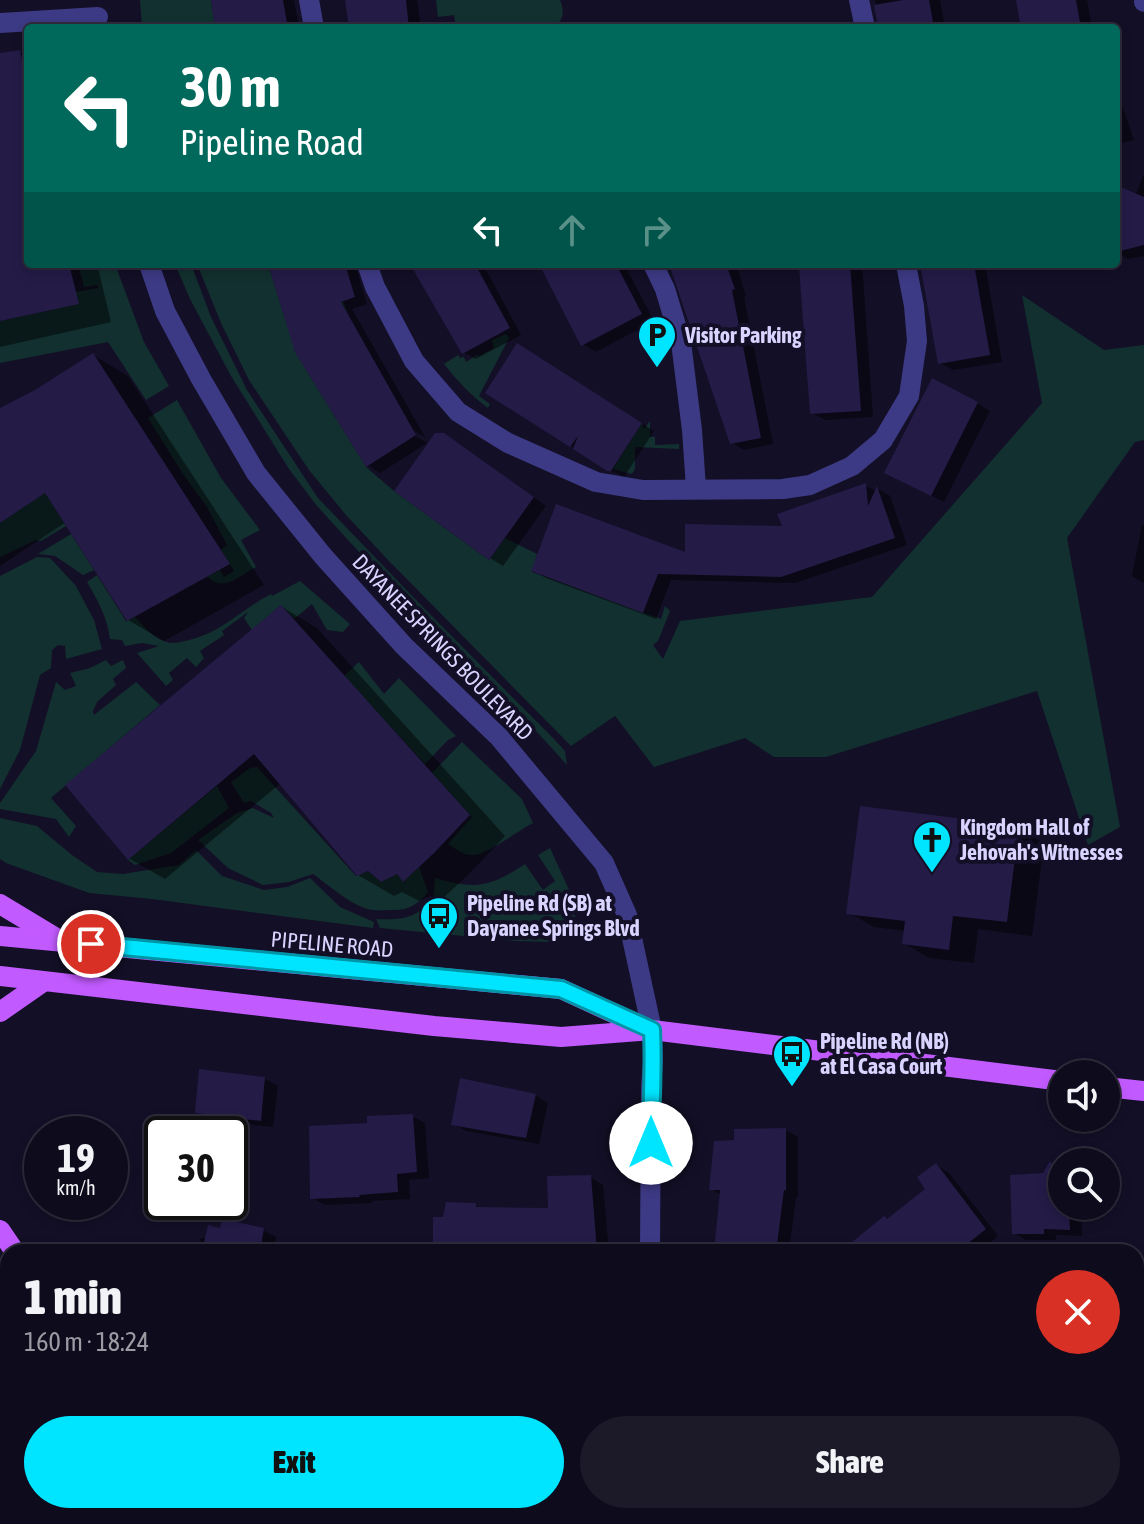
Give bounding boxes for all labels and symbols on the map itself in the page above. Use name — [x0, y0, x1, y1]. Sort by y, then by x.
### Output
parking icon: Visitor Parking — [636, 314, 678, 369]
place label: Visitor Parking — [684, 322, 802, 348]
street label: DAYANEE SPRINGS BOULEVARD — [347, 549, 539, 745]
place label: Kingdom Hall of Jehovah's Witnesses — [959, 814, 1123, 865]
church icon: Kingdom Hall of Jehovah's Witnesses — [911, 819, 953, 874]
place label: Pipeline Rd (SB) at Dayanee Springs Blvd — [467, 890, 640, 941]
bus stop icon: Pipeline Rd (SB) at Dayanee Springs Blvd — [418, 895, 460, 950]
pin — [57, 910, 125, 978]
street label: PIPELINE ROAD — [270, 926, 394, 962]
place label: Pipeline Rd (NB) at El Casa Court — [820, 1028, 949, 1079]
bus stop icon: Pipeline Rd (NB) at El Casa Court — [771, 1033, 813, 1088]
position arrow — [609, 1101, 693, 1185]
speed limit sign: 30 — [144, 1116, 248, 1220]

